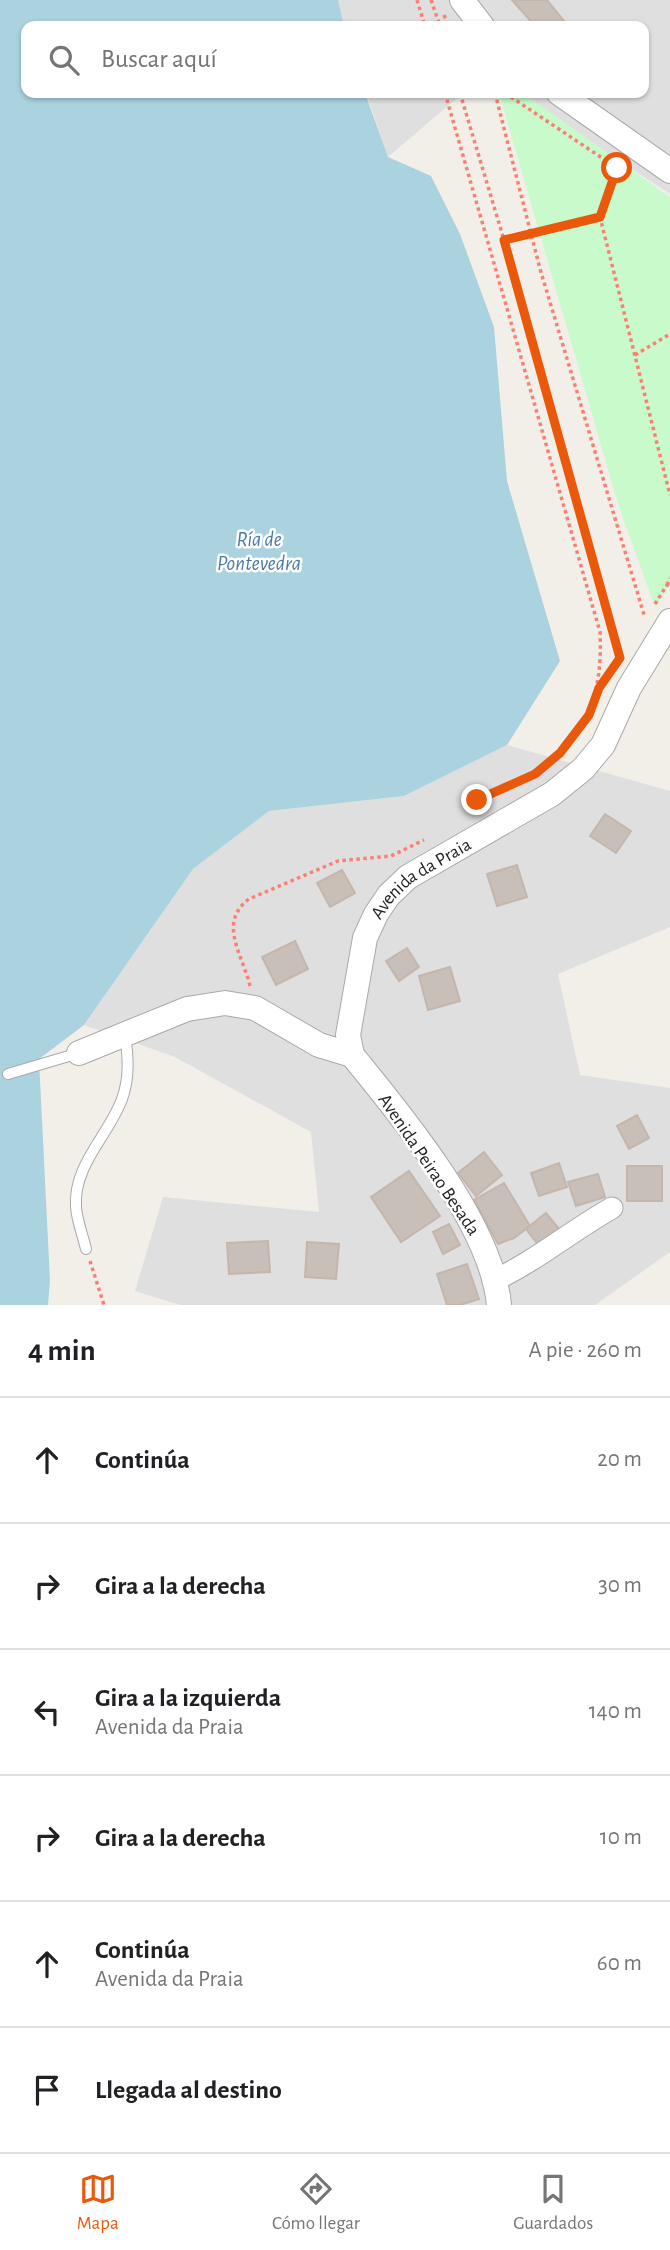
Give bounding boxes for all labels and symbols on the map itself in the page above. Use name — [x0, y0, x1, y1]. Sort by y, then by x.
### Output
route start — [601, 152, 632, 183]
water label: Ría de Pontevedra — [217, 529, 301, 574]
route end — [461, 784, 492, 815]
street label: Avenida da Praia — [368, 835, 475, 923]
street label: Avenida Peirao Besada — [374, 1091, 483, 1239]

